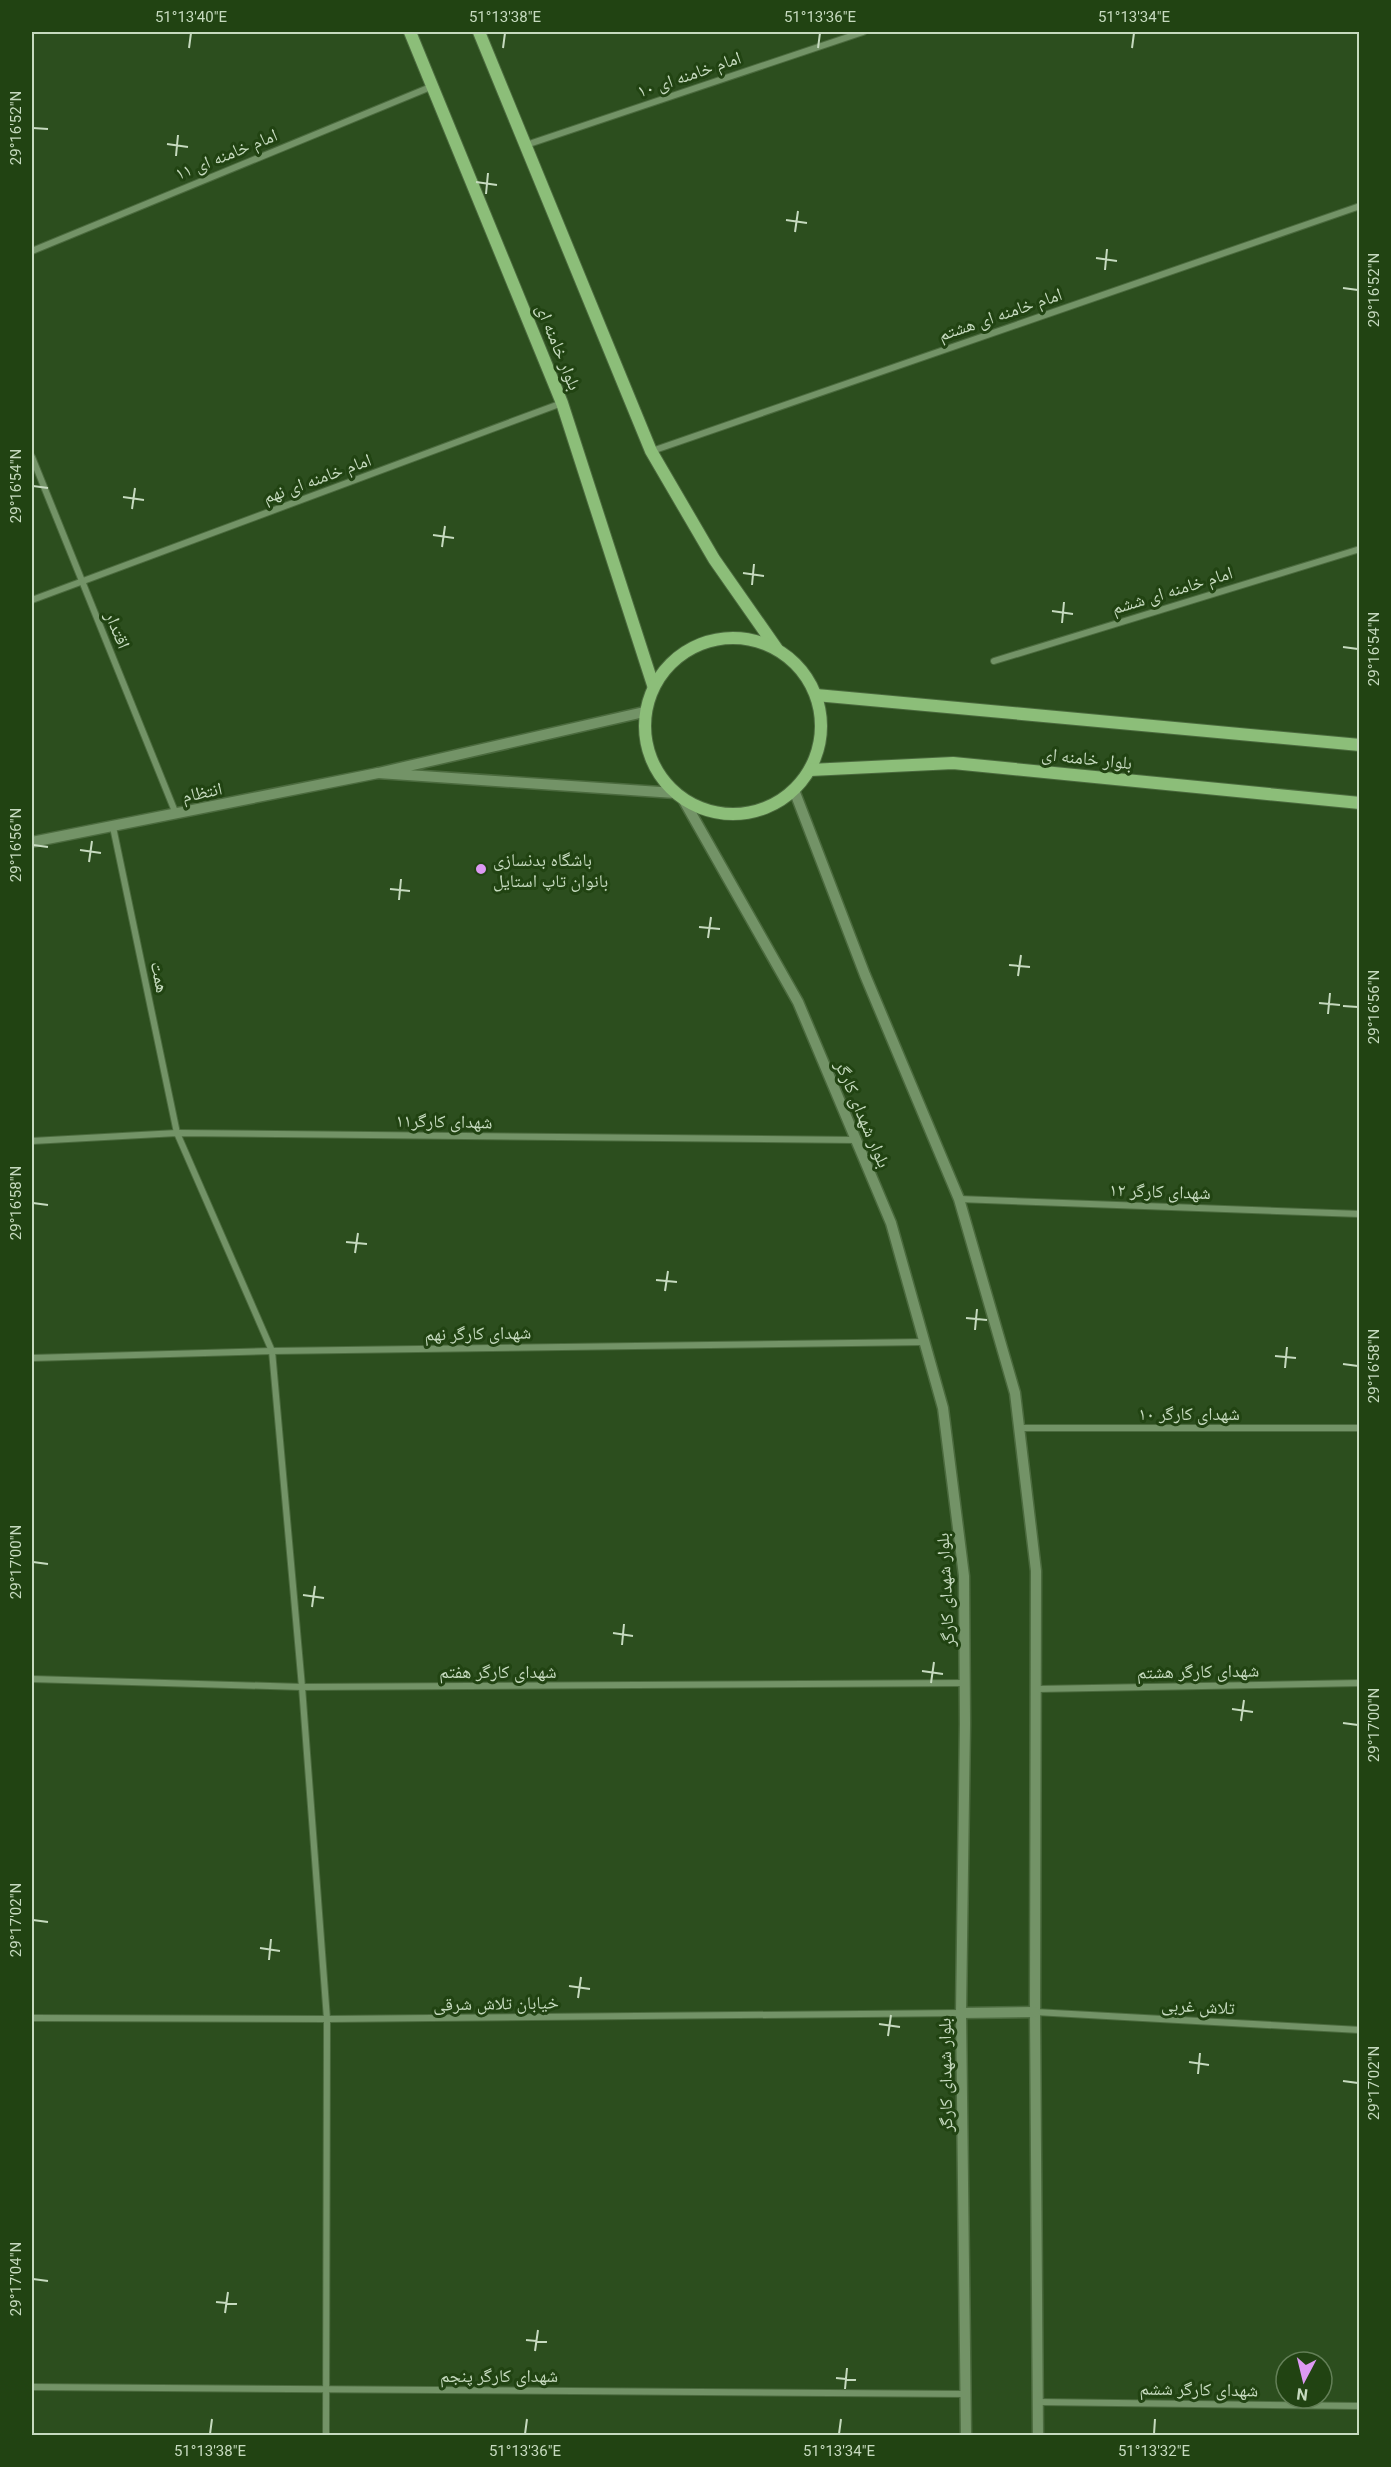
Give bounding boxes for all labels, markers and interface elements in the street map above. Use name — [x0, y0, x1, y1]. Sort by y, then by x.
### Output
text: 51°13'40"E — [155, 8, 228, 26]
text: 51°13'38"E — [469, 8, 542, 26]
text: 51°13'36"E — [784, 8, 857, 26]
text: 51°13'34"E — [1098, 8, 1171, 26]
street label: امام خامنه ای ۱۰ — [634, 46, 744, 103]
text: 29°16'52"N — [7, 91, 25, 165]
street label: امام خامنه ای ۱۱ — [172, 124, 281, 186]
text: 29°16'52"N — [1365, 253, 1383, 327]
street label: امام خامنه ای هشتم — [935, 283, 1065, 347]
street label: بلوار خامنه ای — [531, 301, 586, 394]
text: 29°16'54"N — [7, 449, 25, 523]
street label: امام خامنه ای نهم — [260, 449, 375, 509]
street label: امام خامنه ای ششم — [1109, 562, 1236, 620]
street label: اقتدار — [101, 607, 135, 652]
text: 29°16'54"N — [1365, 612, 1383, 686]
street label: بلوار خامنه ای — [1041, 743, 1133, 774]
street label: انتظام — [180, 778, 224, 808]
text: 29°16'56"N — [7, 808, 25, 882]
place label: باشگاه بدنسازی بانوان تاپ استایل — [493, 849, 608, 892]
marker: باشگاه بدنسازی بانوان تاپ استایل — [474, 862, 488, 876]
street label: همت — [146, 960, 174, 994]
text: 29°16'56"N — [1365, 970, 1383, 1044]
street label: بلوار شهدای کارگر — [830, 1056, 895, 1171]
street label: شهدای کارگر۱۱ — [395, 1110, 493, 1133]
text: 29°16'58"N — [7, 1166, 25, 1240]
street label: شهدای کارگر ۱۲ — [1109, 1179, 1211, 1204]
street label: شهدای کارگر نهم — [425, 1322, 532, 1346]
text: 29°16'58"N — [1365, 1329, 1383, 1403]
street label: شهدای کارگر ۱۰ — [1138, 1403, 1240, 1425]
text: 29°17'00"N — [7, 1525, 25, 1599]
street label: بلوار شهدای کارگر — [932, 1532, 960, 1649]
street label: شهدای کارگر هشتم — [1137, 1659, 1259, 1685]
street label: شهدای کارگر هفتم — [439, 1661, 557, 1684]
text: 29°17'00"N — [1365, 1688, 1383, 1762]
text: 29°17'02"N — [7, 1883, 25, 1957]
street label: خیابان تلاش شرقی — [433, 1991, 559, 2016]
street label: تلاش غربی — [1161, 1994, 1235, 2019]
street label: بلوار شهدای کارگر — [934, 2018, 958, 2133]
text: 29°17'02"N — [1365, 2046, 1383, 2120]
text: 29°17'04"N — [7, 2242, 25, 2316]
north arrow — [1274, 2350, 1334, 2410]
street label: شهدای کارگر پنجم — [440, 2365, 558, 2388]
street label: شهدای کارگر ششم — [1140, 2377, 1258, 2403]
text: N — [1295, 2384, 1309, 2405]
text: 51°13'38"E — [174, 2442, 247, 2460]
text: 51°13'36"E — [489, 2442, 562, 2460]
text: 51°13'34"E — [803, 2442, 876, 2460]
text: 51°13'32"E — [1118, 2442, 1191, 2460]

